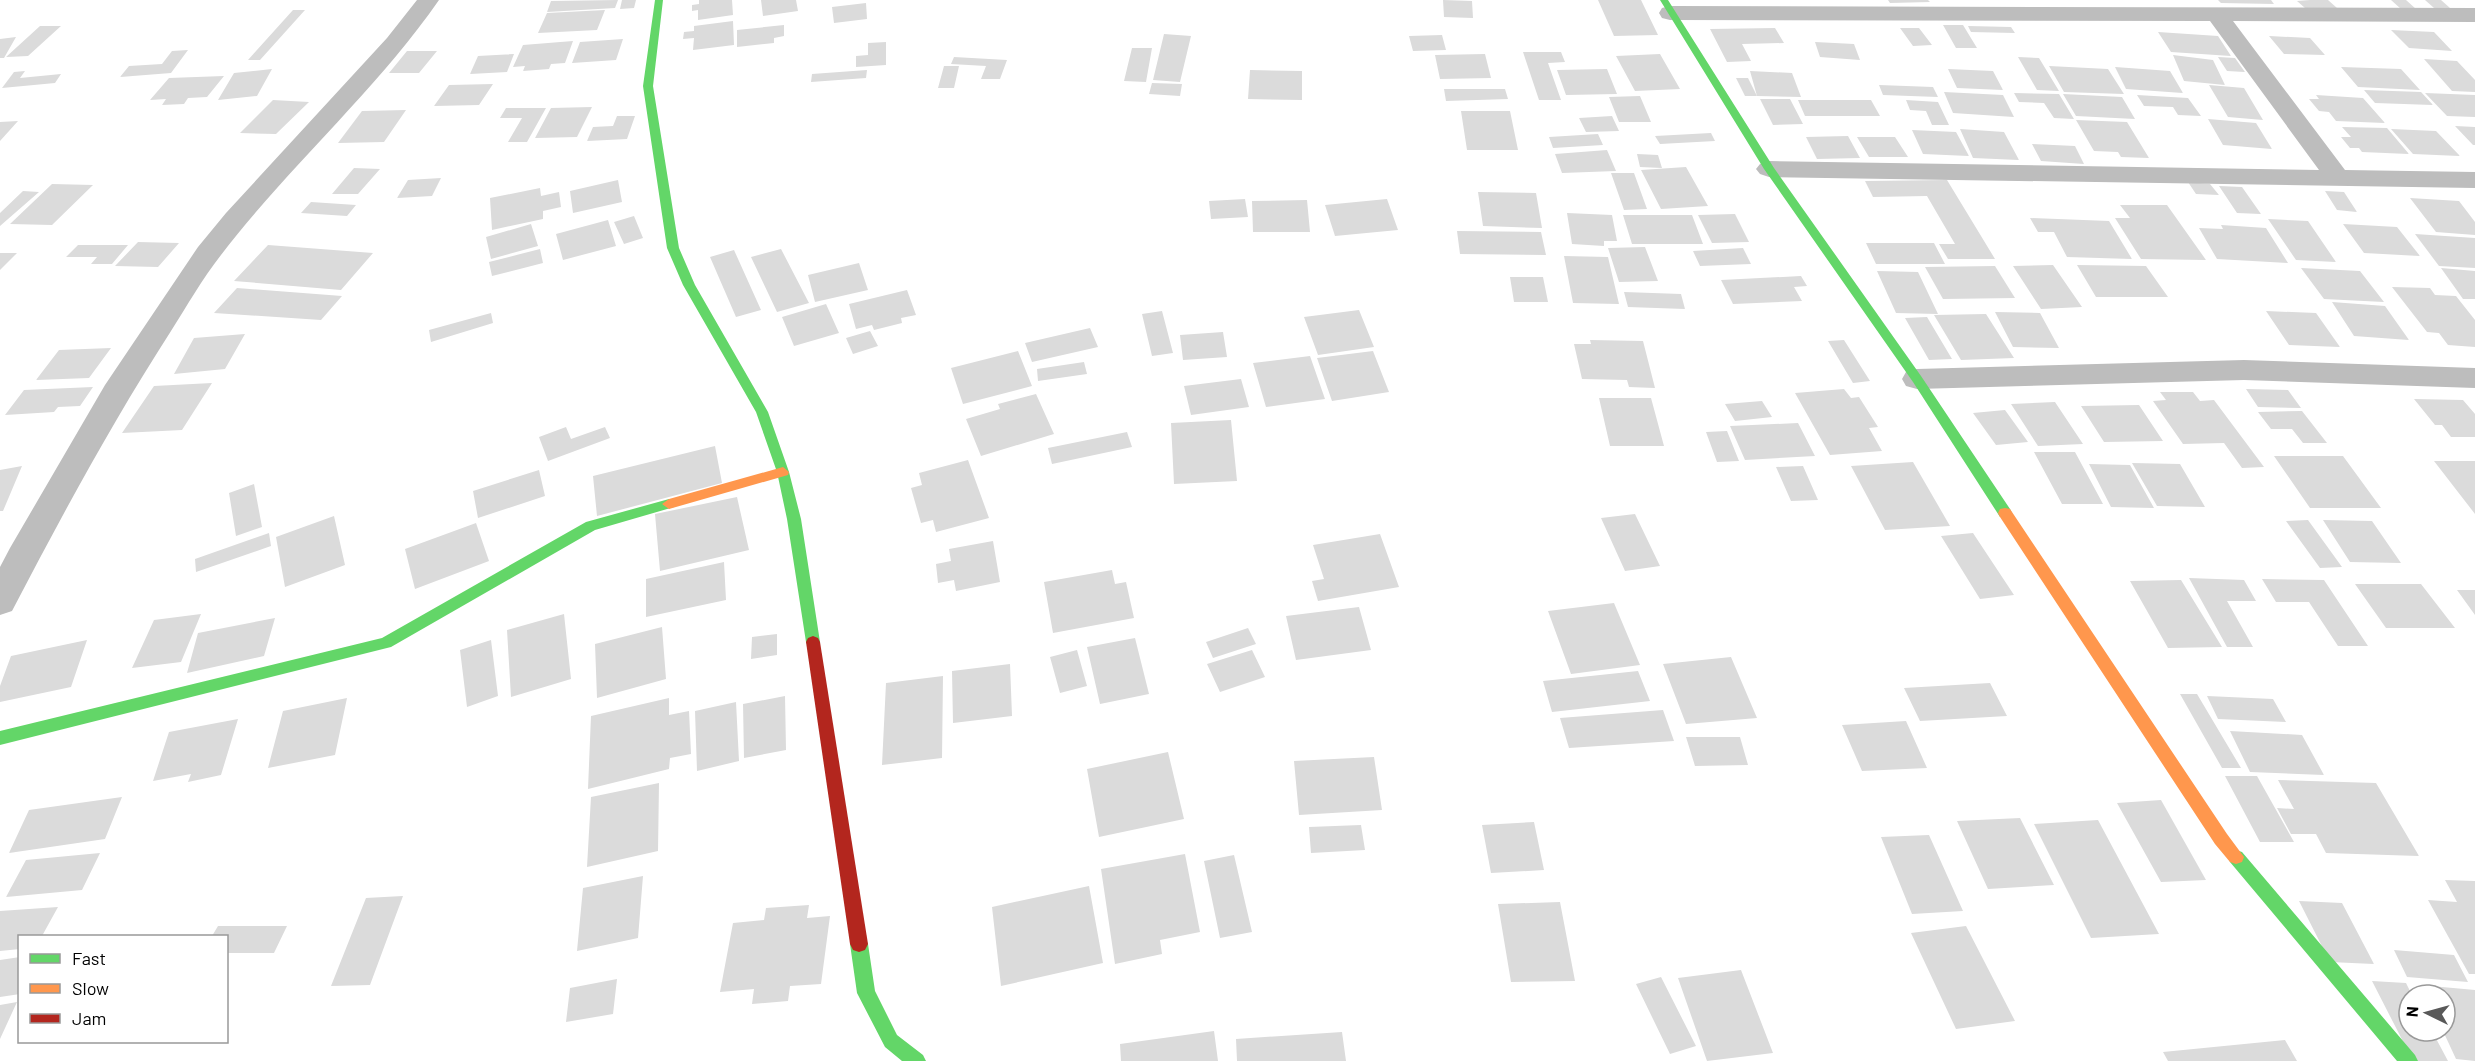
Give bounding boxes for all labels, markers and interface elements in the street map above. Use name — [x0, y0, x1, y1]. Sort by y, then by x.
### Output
legend — [18, 935, 228, 1043]
text: Fast — [72, 947, 106, 969]
text: Slow — [72, 977, 109, 999]
north arrow — [2397, 983, 2457, 1043]
text: N — [2402, 1006, 2421, 1018]
text: Jam — [72, 1007, 106, 1029]

